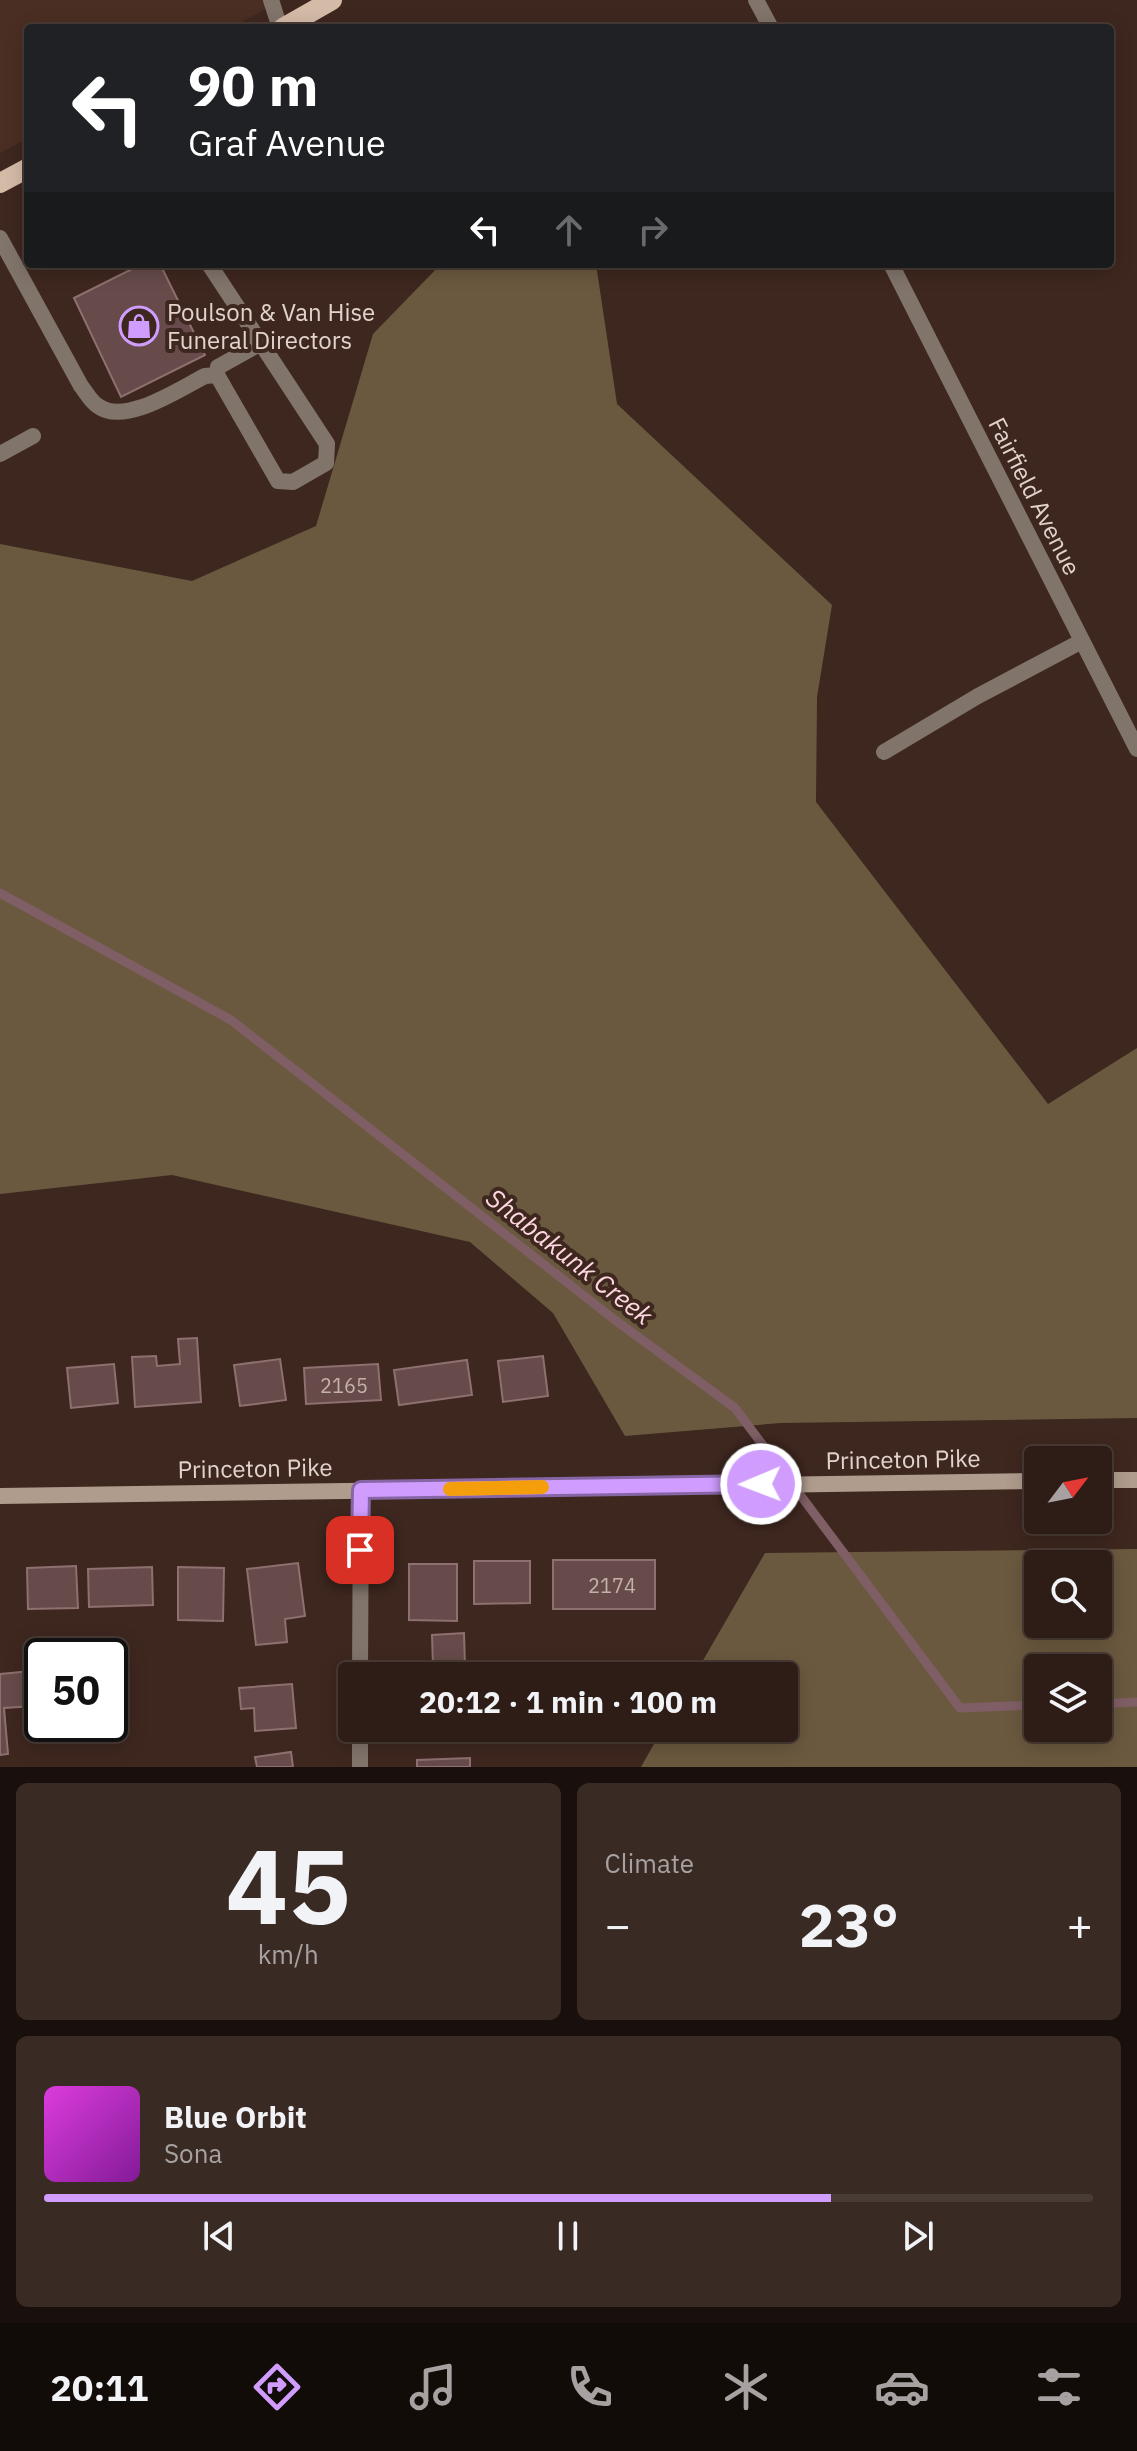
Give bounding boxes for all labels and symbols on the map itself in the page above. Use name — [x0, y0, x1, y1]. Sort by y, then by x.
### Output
place label: Poulson & Van Hise Funeral Directors — [167, 296, 375, 356]
shop icon: Poulson & Van Hise Funeral Directors — [118, 305, 160, 347]
street label: Fairfield Avenue — [981, 412, 1089, 580]
water label: Shabakunk Creek — [480, 1180, 661, 1332]
house number: 2165 — [320, 1372, 368, 1399]
position arrow — [719, 1442, 803, 1526]
street label: Princeton Pike — [825, 1442, 981, 1476]
north arrow — [1024, 1446, 1112, 1534]
street label: Princeton Pike — [177, 1451, 333, 1485]
pin — [326, 1516, 394, 1584]
house number: 2174 — [588, 1572, 636, 1599]
speed limit sign: 50 — [24, 1638, 128, 1742]

